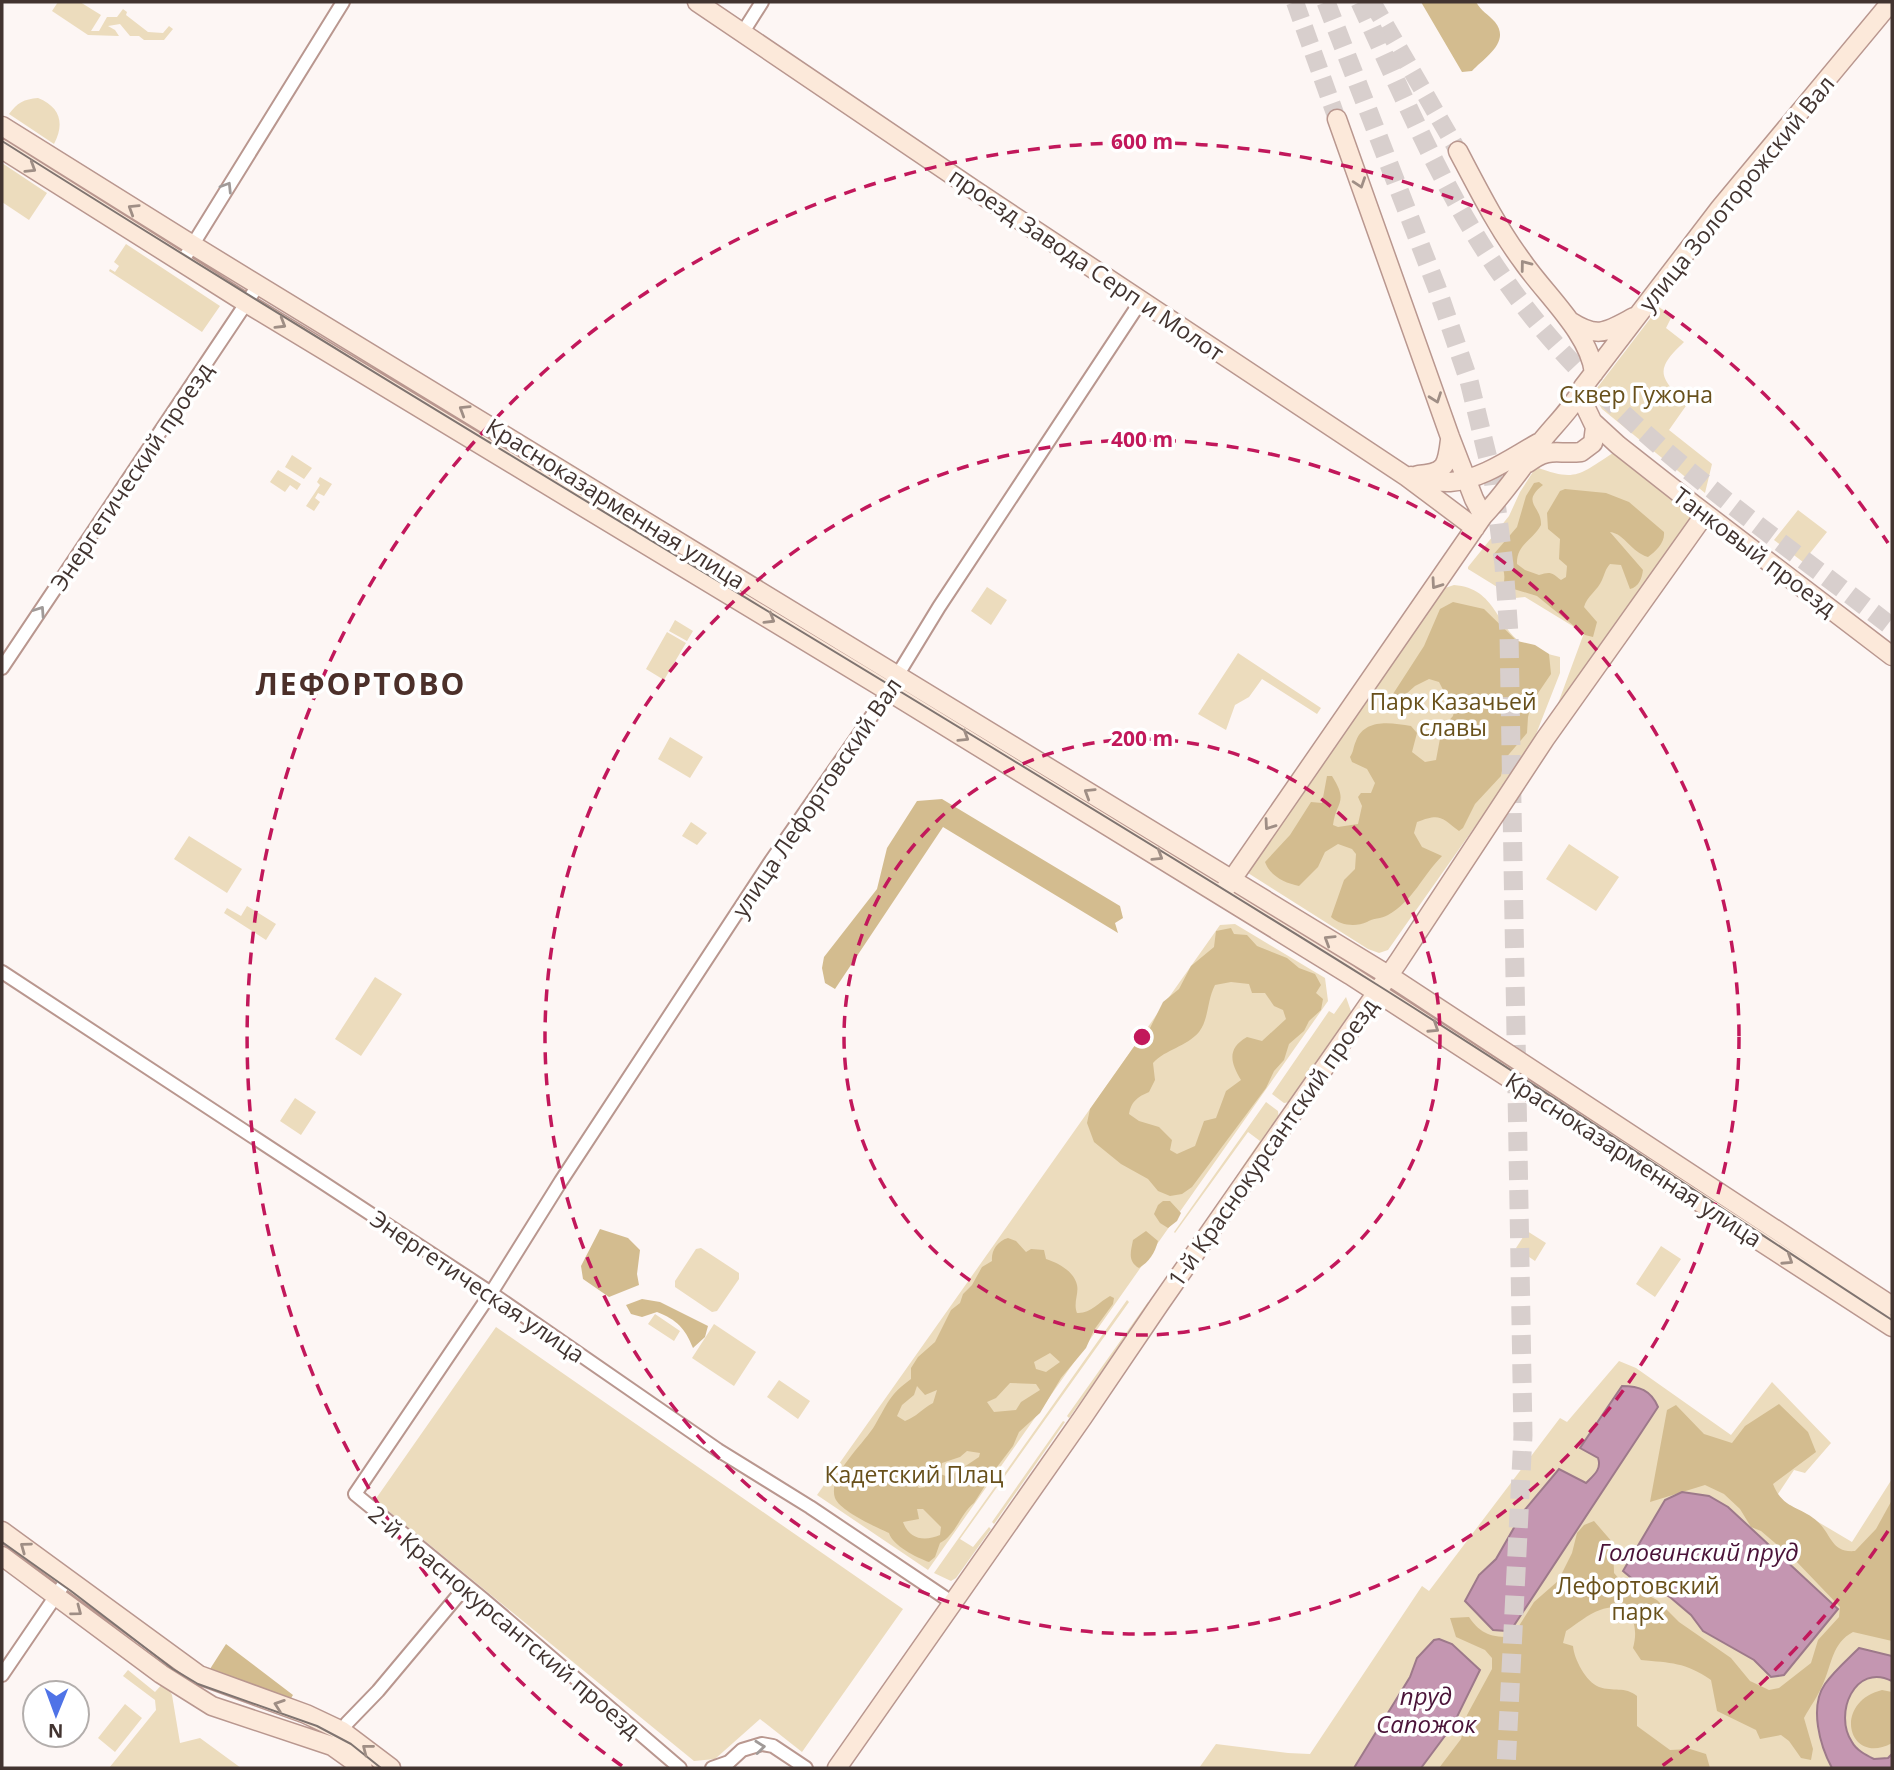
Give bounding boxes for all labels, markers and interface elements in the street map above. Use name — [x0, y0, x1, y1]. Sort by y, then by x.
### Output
street label: улица Золоторожский Вал — [1631, 68, 1841, 318]
text: 600 m — [1111, 127, 1173, 155]
one-way arrow — [24, 159, 37, 172]
street label: проезд Завода Серп и Молот — [943, 160, 1231, 368]
one-way arrow — [1352, 177, 1366, 189]
one-way arrow — [219, 181, 232, 194]
one-way arrow — [128, 204, 141, 217]
one-way arrow — [1521, 260, 1534, 273]
one-way arrow — [274, 316, 287, 329]
street label: Энергетический проезд — [43, 356, 219, 596]
park label: Сквер Гужона — [1559, 378, 1713, 410]
one-way arrow — [1428, 391, 1442, 403]
one-way arrow — [458, 405, 471, 418]
street label: Красноказарменная улица — [480, 410, 752, 596]
text: 400 m — [1111, 425, 1173, 453]
street label: Танковый проезд — [1667, 479, 1843, 623]
one-way arrow — [1432, 576, 1444, 589]
one-way arrow — [32, 606, 44, 619]
one-way arrow — [762, 611, 775, 624]
district label: ЛЕФОРТОВО — [256, 663, 466, 704]
street label: улица Лефортовский Вал — [724, 671, 908, 923]
park label: Парк Казачьей славы — [1369, 685, 1537, 743]
text: 200 m — [1111, 724, 1173, 752]
one-way arrow — [957, 729, 970, 742]
one-way arrow — [1084, 788, 1097, 801]
one-way arrow — [1265, 817, 1277, 830]
one-way arrow — [1151, 848, 1164, 861]
one-way arrow — [1324, 935, 1337, 948]
street label: 1-й Краснокурсантский проезд — [1160, 991, 1384, 1293]
one-way arrow — [1426, 1020, 1439, 1032]
centre of rings — [1130, 1025, 1154, 1049]
street label: Красноказарменная улица — [1500, 1064, 1768, 1254]
street label: Энергетическая улица — [365, 1202, 591, 1370]
one-way arrow — [1781, 1251, 1794, 1264]
park label: Кадетский Плац — [825, 1458, 1003, 1490]
street label: 2-й Краснокурсантский проезд — [362, 1498, 648, 1744]
water label: Головинский пруд — [1598, 1535, 1799, 1568]
one-way arrow — [20, 1543, 32, 1555]
park label: Лефортовский парк — [1556, 1569, 1720, 1627]
one-way arrow — [69, 1602, 82, 1615]
north arrow — [21, 1679, 91, 1749]
water label: пруд Сапожок — [1376, 1679, 1477, 1740]
one-way arrow — [273, 1699, 285, 1713]
text: N — [48, 1718, 64, 1744]
one-way arrow — [754, 1740, 765, 1755]
one-way arrow — [362, 1745, 374, 1758]

